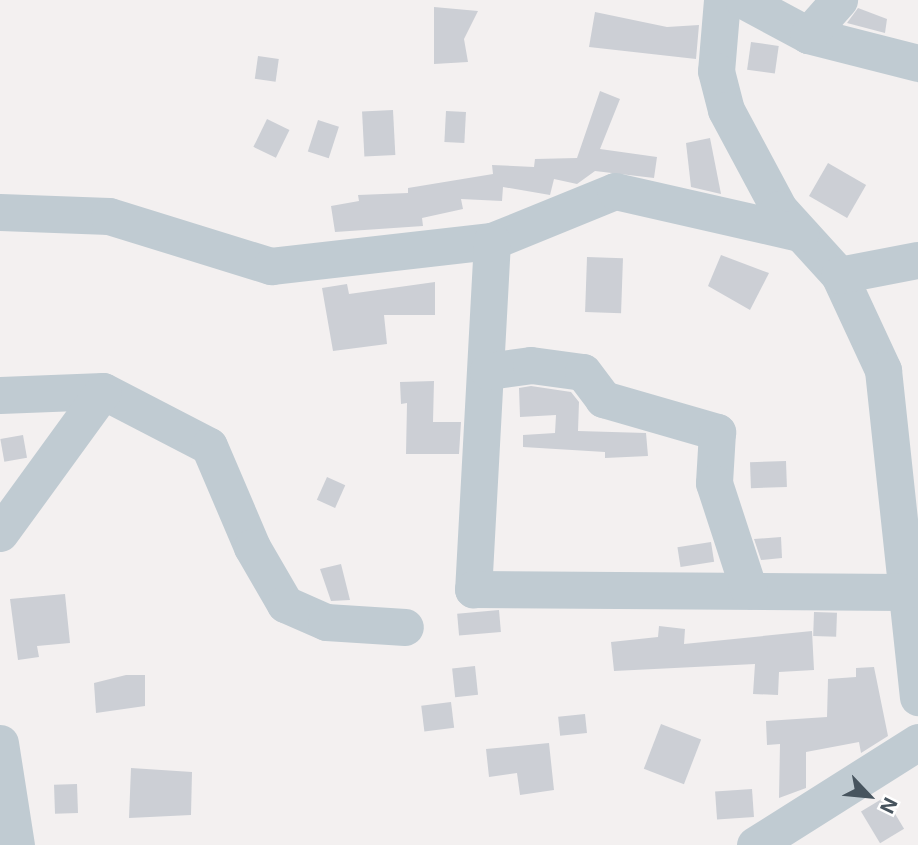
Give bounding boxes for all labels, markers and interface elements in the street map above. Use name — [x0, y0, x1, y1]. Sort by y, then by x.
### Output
north arrow — [834, 761, 904, 831]
text: N — [875, 794, 902, 817]

